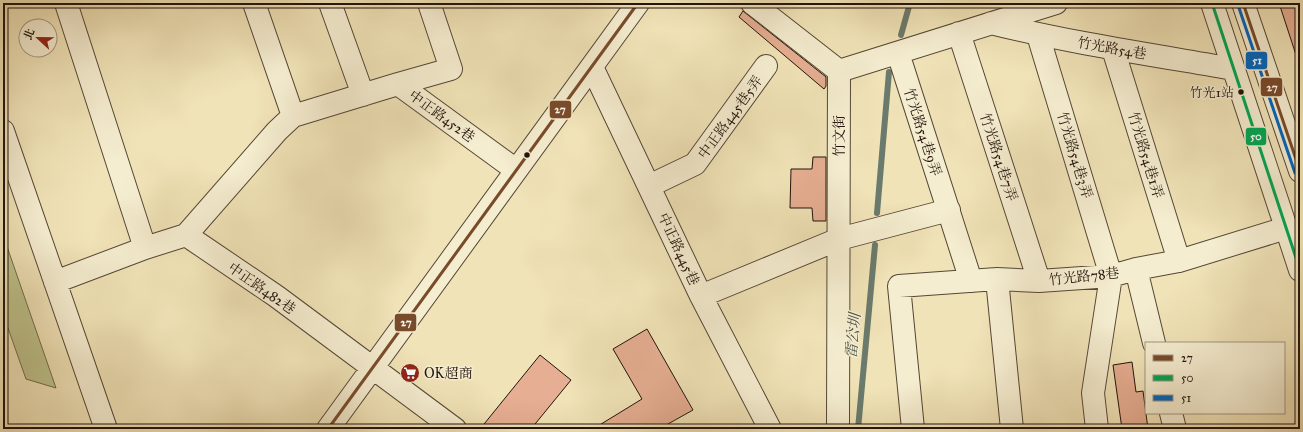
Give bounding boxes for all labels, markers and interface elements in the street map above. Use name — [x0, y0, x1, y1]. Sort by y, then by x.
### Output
north arrow — [18, 18, 58, 58]
text: 北 — [21, 27, 37, 42]
street label: 竹光路54巷 — [1076, 34, 1148, 63]
line badge: 51 — [1245, 51, 1268, 70]
text: 51 — [1252, 54, 1262, 67]
street label: 中正路445巷5弄 — [695, 72, 766, 162]
line badge: 27 — [1260, 77, 1283, 97]
text: 27 — [1267, 81, 1278, 94]
place label: 竹光1站 — [1190, 85, 1234, 101]
street label: 竹光路54巷9弄 — [900, 86, 945, 178]
street label: 中正路452巷 — [405, 87, 478, 146]
marker: 竹光1站 — [1236, 87, 1246, 97]
line badge: 27 — [549, 100, 572, 119]
text: 27 — [555, 103, 566, 116]
street label: 竹光路54巷3弄 — [1053, 110, 1096, 200]
street label: 竹光路54巷1弄 — [1124, 110, 1167, 200]
street label: 竹光路54巷7弄 — [976, 111, 1021, 203]
street label: 竹文街 — [831, 115, 848, 157]
line badge: 50 — [1245, 127, 1267, 146]
text: 50 — [1250, 130, 1262, 143]
unlabelled marker — [522, 150, 532, 160]
street label: 中正路445巷 — [654, 210, 703, 288]
street label: 中正路482巷 — [225, 259, 299, 318]
street label: 竹光路78巷 — [1048, 264, 1120, 289]
water label: 雷公圳 — [842, 310, 864, 359]
line badge: 27 — [394, 313, 417, 332]
text: 27 — [401, 316, 412, 329]
legend — [1145, 342, 1285, 414]
text: 27 — [1181, 351, 1193, 365]
supermarket icon: OK超商 — [399, 362, 421, 384]
place label: OK超商 — [424, 365, 472, 382]
text: 50 — [1181, 371, 1194, 385]
text: 51 — [1181, 391, 1192, 405]

